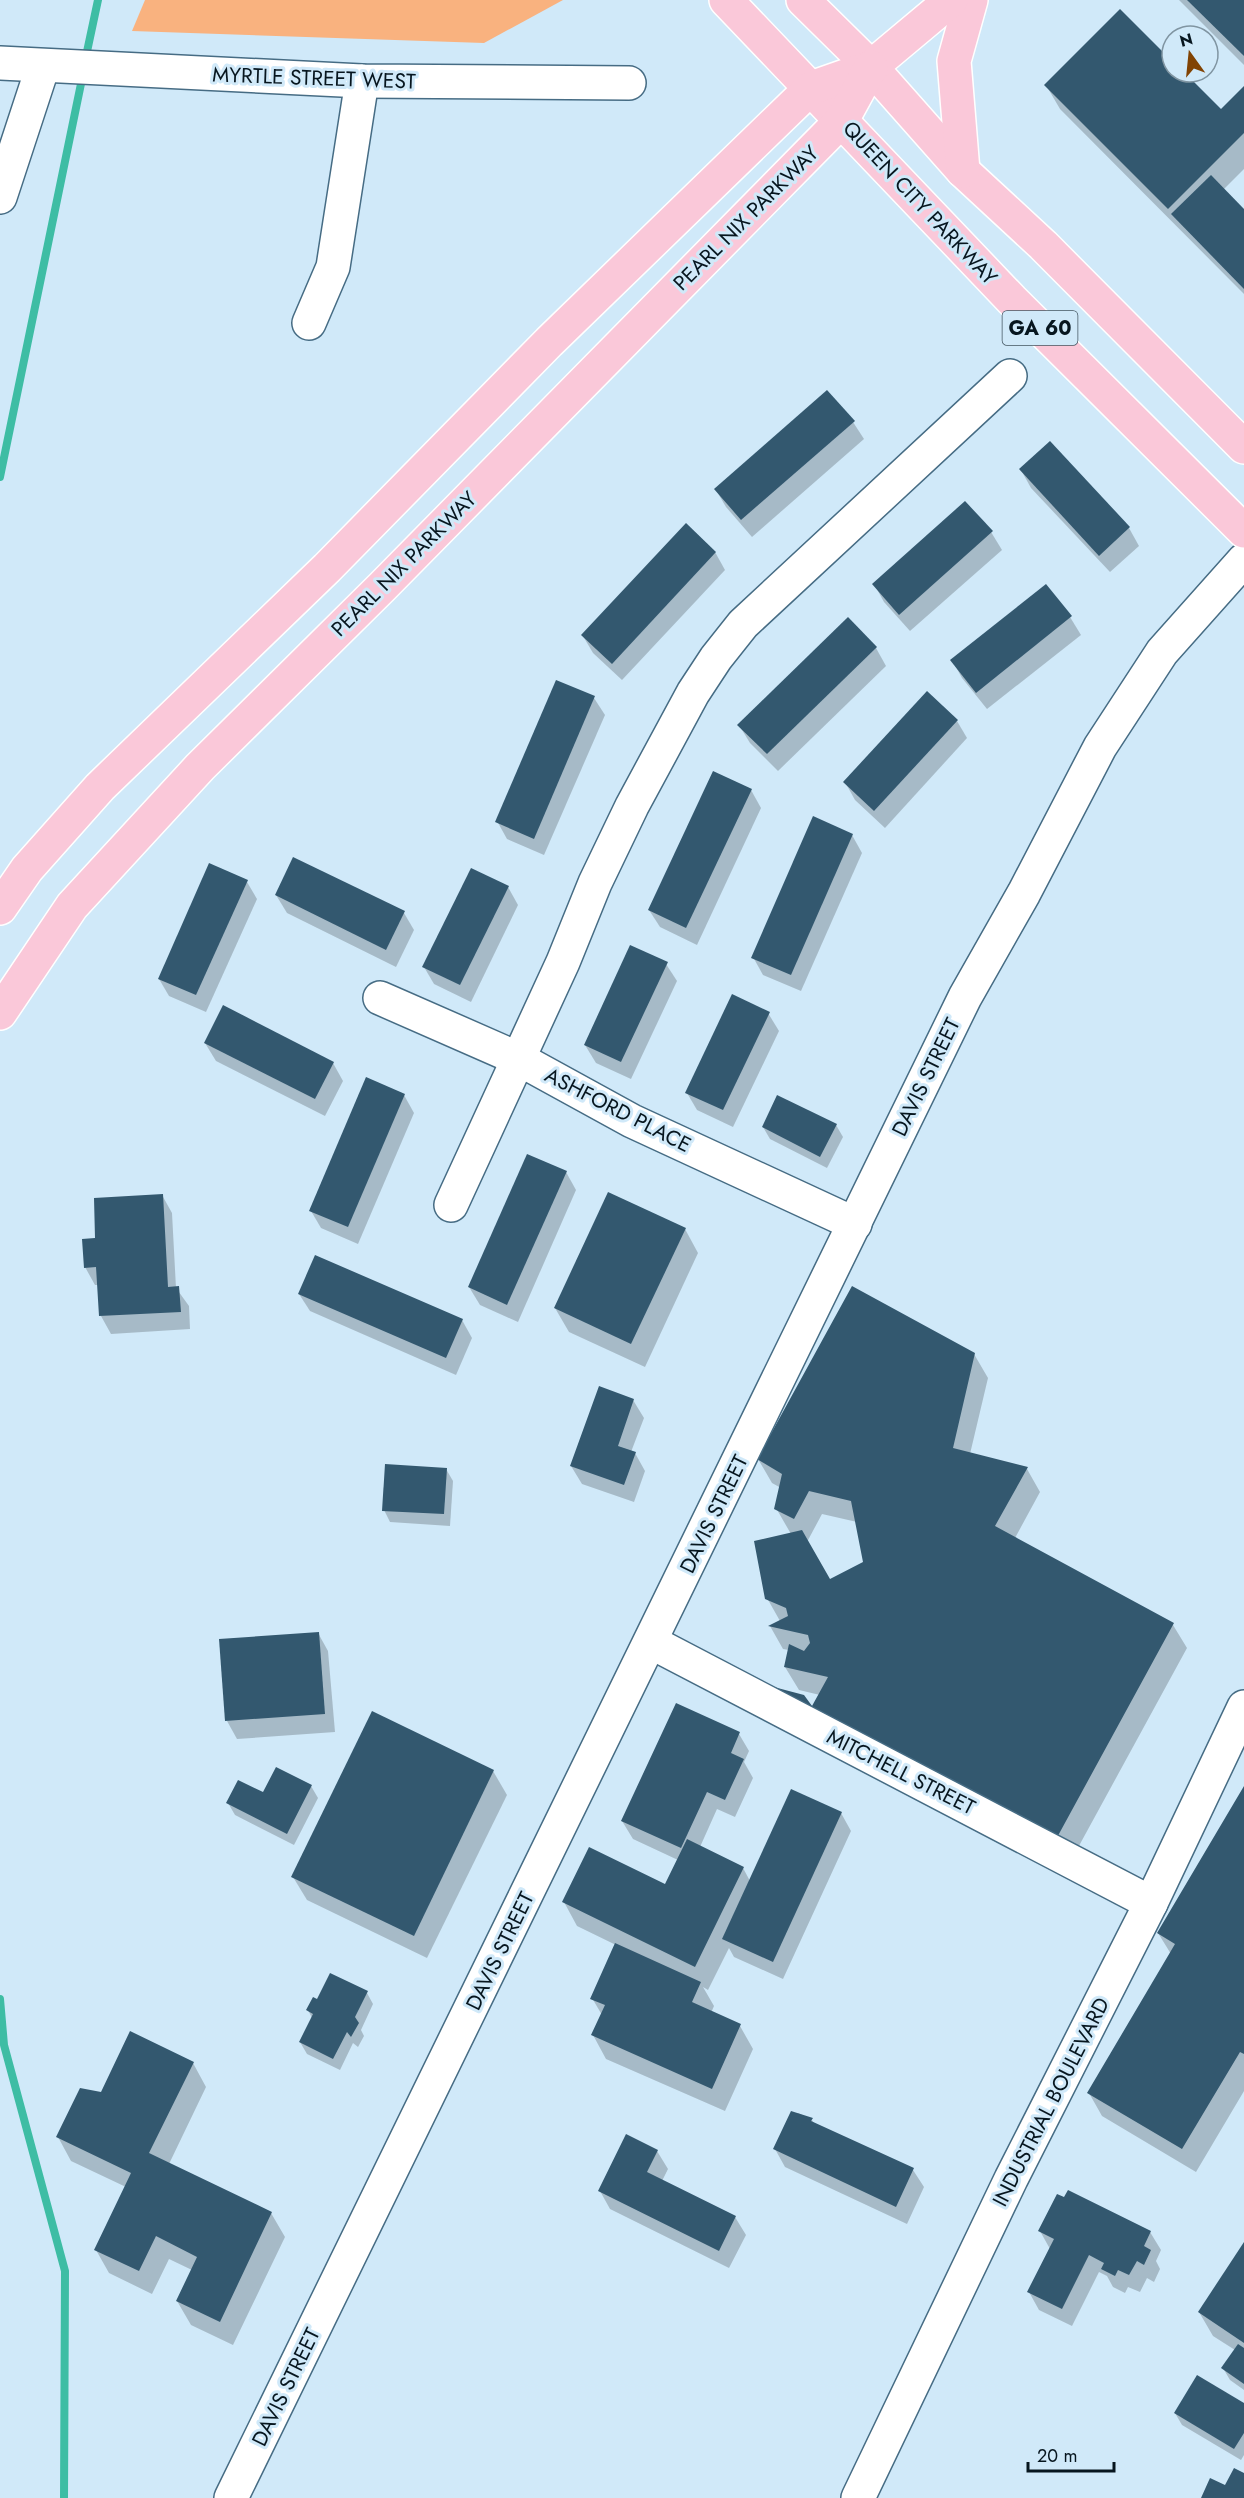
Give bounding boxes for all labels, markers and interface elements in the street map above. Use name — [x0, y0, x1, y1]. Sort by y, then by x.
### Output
north arrow — [1160, 24, 1220, 84]
text: N — [1177, 27, 1195, 53]
street label: MYRTLE STREET WEST — [212, 59, 416, 97]
street label: QUEEN CITY PARKWAY — [836, 114, 1004, 292]
street label: PEARL NIX PARKWAY — [667, 138, 826, 297]
road number: GA 60 — [1002, 311, 1078, 345]
street label: PEARL NIX PARKWAY — [325, 484, 484, 643]
street label: DAVIS STREET — [884, 1013, 968, 1141]
street label: ASHFORD PLACE — [540, 1060, 696, 1160]
street label: DAVIS STREET — [672, 1450, 756, 1578]
street label: MITCHELL STREET — [822, 1722, 981, 1822]
street label: DAVIS STREET — [458, 1887, 542, 2015]
street label: INDUSTRIAL BOULEVARD — [985, 1992, 1117, 2212]
street label: DAVIS STREET — [244, 2323, 328, 2451]
scale bar — [1028, 2435, 1114, 2473]
text: 20 m — [1037, 2443, 1077, 2469]

